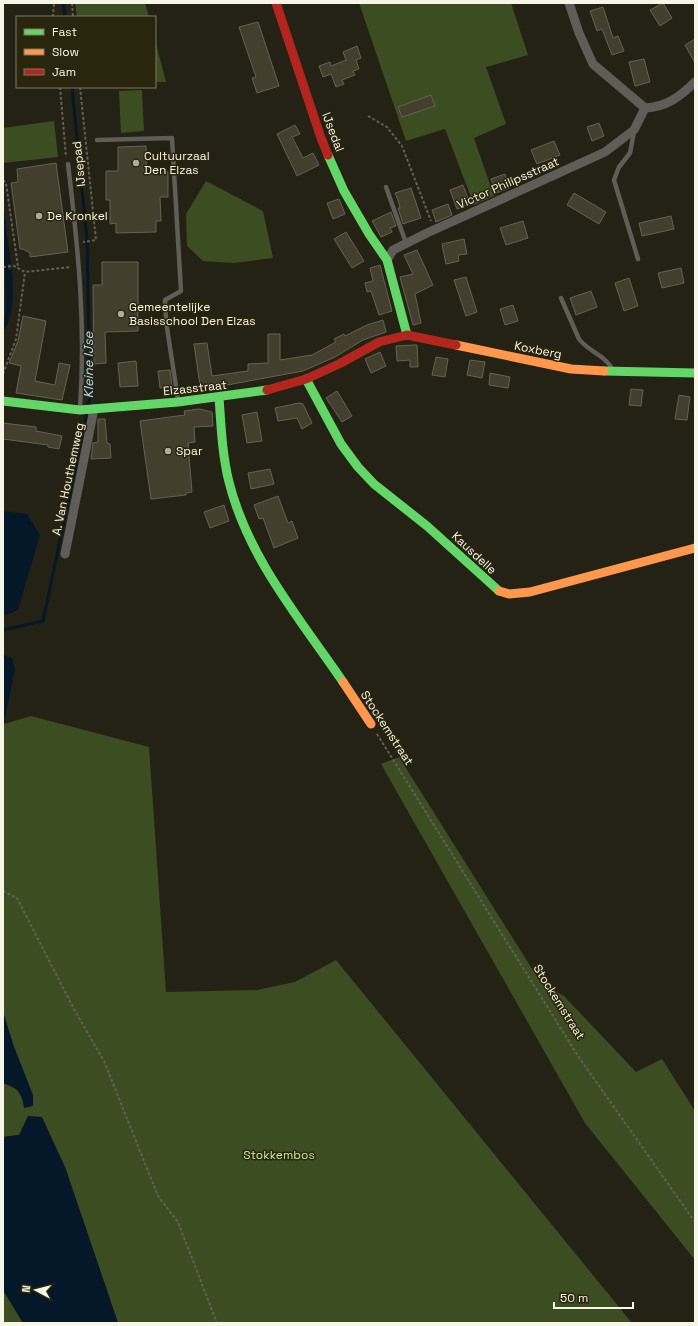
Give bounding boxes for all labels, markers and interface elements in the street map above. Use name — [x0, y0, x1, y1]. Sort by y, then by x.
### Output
legend — [16, 16, 156, 88]
text: Fast — [52, 24, 77, 40]
text: Slow — [52, 44, 79, 60]
text: Jam — [52, 64, 76, 80]
street label: IJsedal — [318, 110, 348, 154]
street label: IJsepad — [69, 140, 89, 188]
place label: Cultuurzaal Den Elzas — [144, 148, 210, 178]
street label: Victor Philipsstraat — [454, 153, 562, 213]
marker: Cultuurzaal Den Elzas — [131, 158, 141, 168]
place label: De Kronkel — [47, 208, 108, 224]
marker: De Kronkel — [34, 211, 44, 221]
place label: Gemeentelijke Basisschool Den Elzas — [129, 299, 256, 329]
marker: Gemeentelijke Basisschool Den Elzas — [116, 309, 126, 319]
water label: Kleine IJse — [80, 330, 97, 398]
street label: Koxberg — [513, 338, 563, 362]
street label: Elzasstraat — [162, 377, 228, 399]
street label: A. Van Houthemweg — [48, 421, 88, 537]
place label: Spar — [176, 443, 203, 459]
marker: Spar — [163, 446, 173, 456]
street label: Kausdelle — [448, 528, 500, 578]
street label: Stockemstraat — [357, 688, 417, 768]
street label: Stockemstraat — [529, 961, 589, 1043]
park label: Stokkembos — [243, 1147, 315, 1163]
north arrow — [16, 1270, 56, 1310]
text: N — [19, 1284, 33, 1293]
scale bar — [554, 1284, 633, 1310]
text: 50 m — [560, 1290, 588, 1306]

